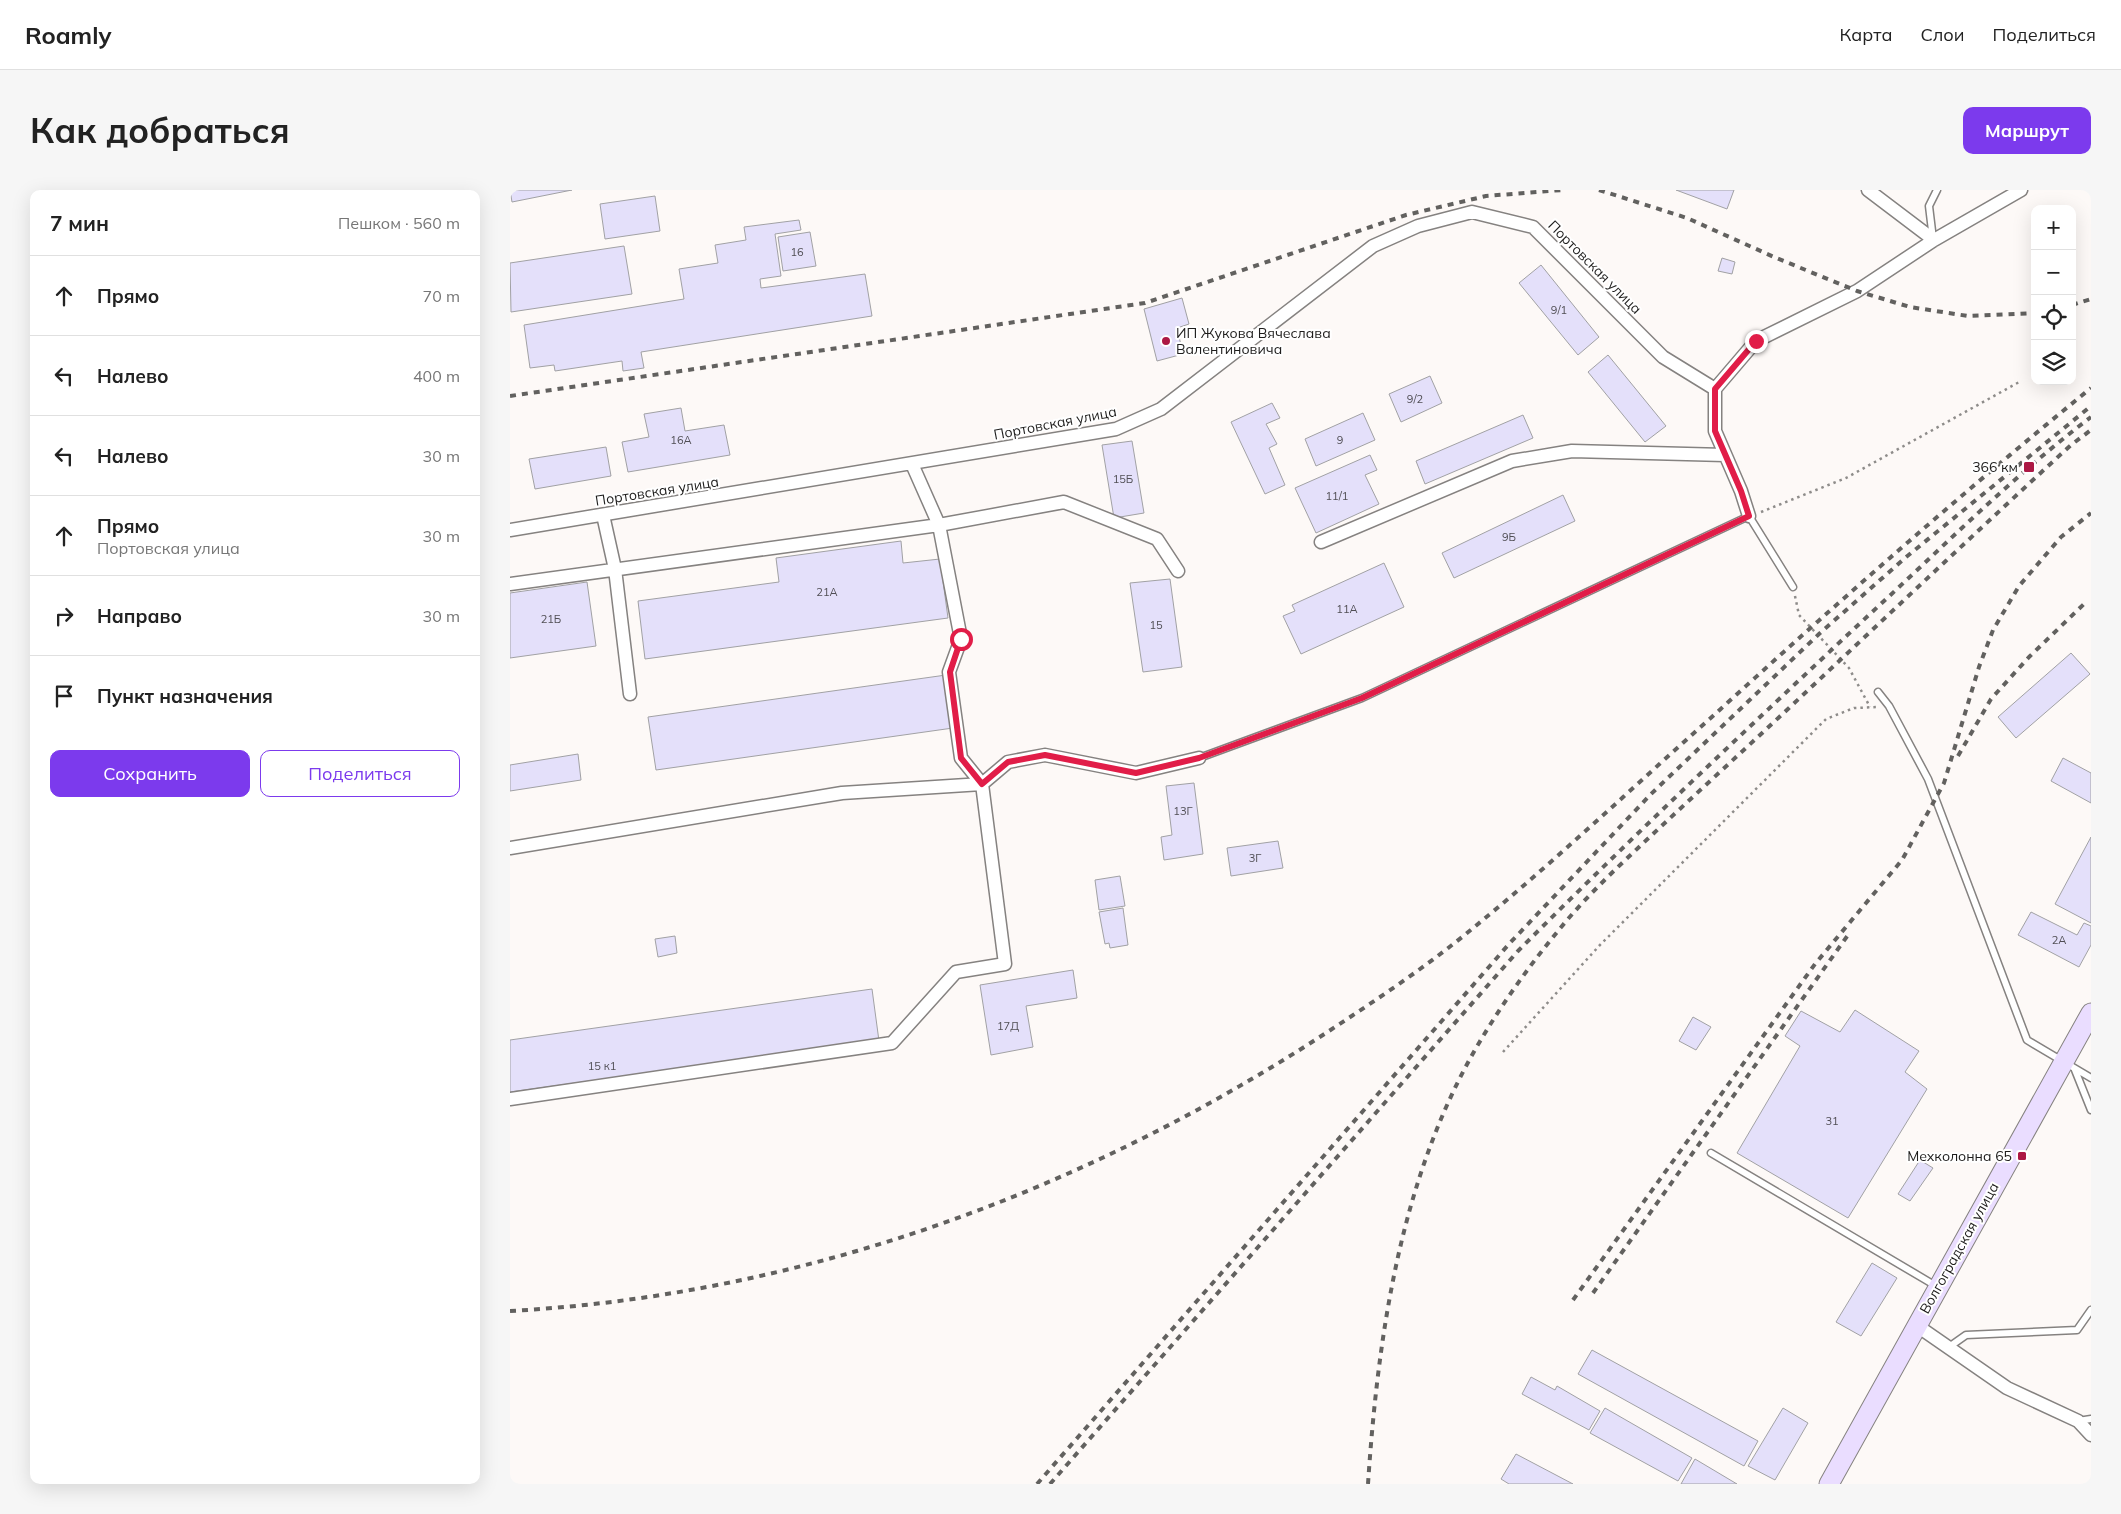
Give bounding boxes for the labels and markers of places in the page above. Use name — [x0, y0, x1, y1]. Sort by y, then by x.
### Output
place label: ИП Жукова Вячеслава Валентиновича — [1176, 324, 1331, 358]
marker: ИП Жукова Вячеслава Валентиновича — [1160, 335, 1172, 347]
place label: 366 км — [1972, 458, 2018, 476]
marker: 366 км — [2022, 460, 2036, 474]
place label: Мехколонна 65 — [1907, 1147, 2012, 1165]
marker: Мехколонна 65 — [2016, 1150, 2028, 1162]

